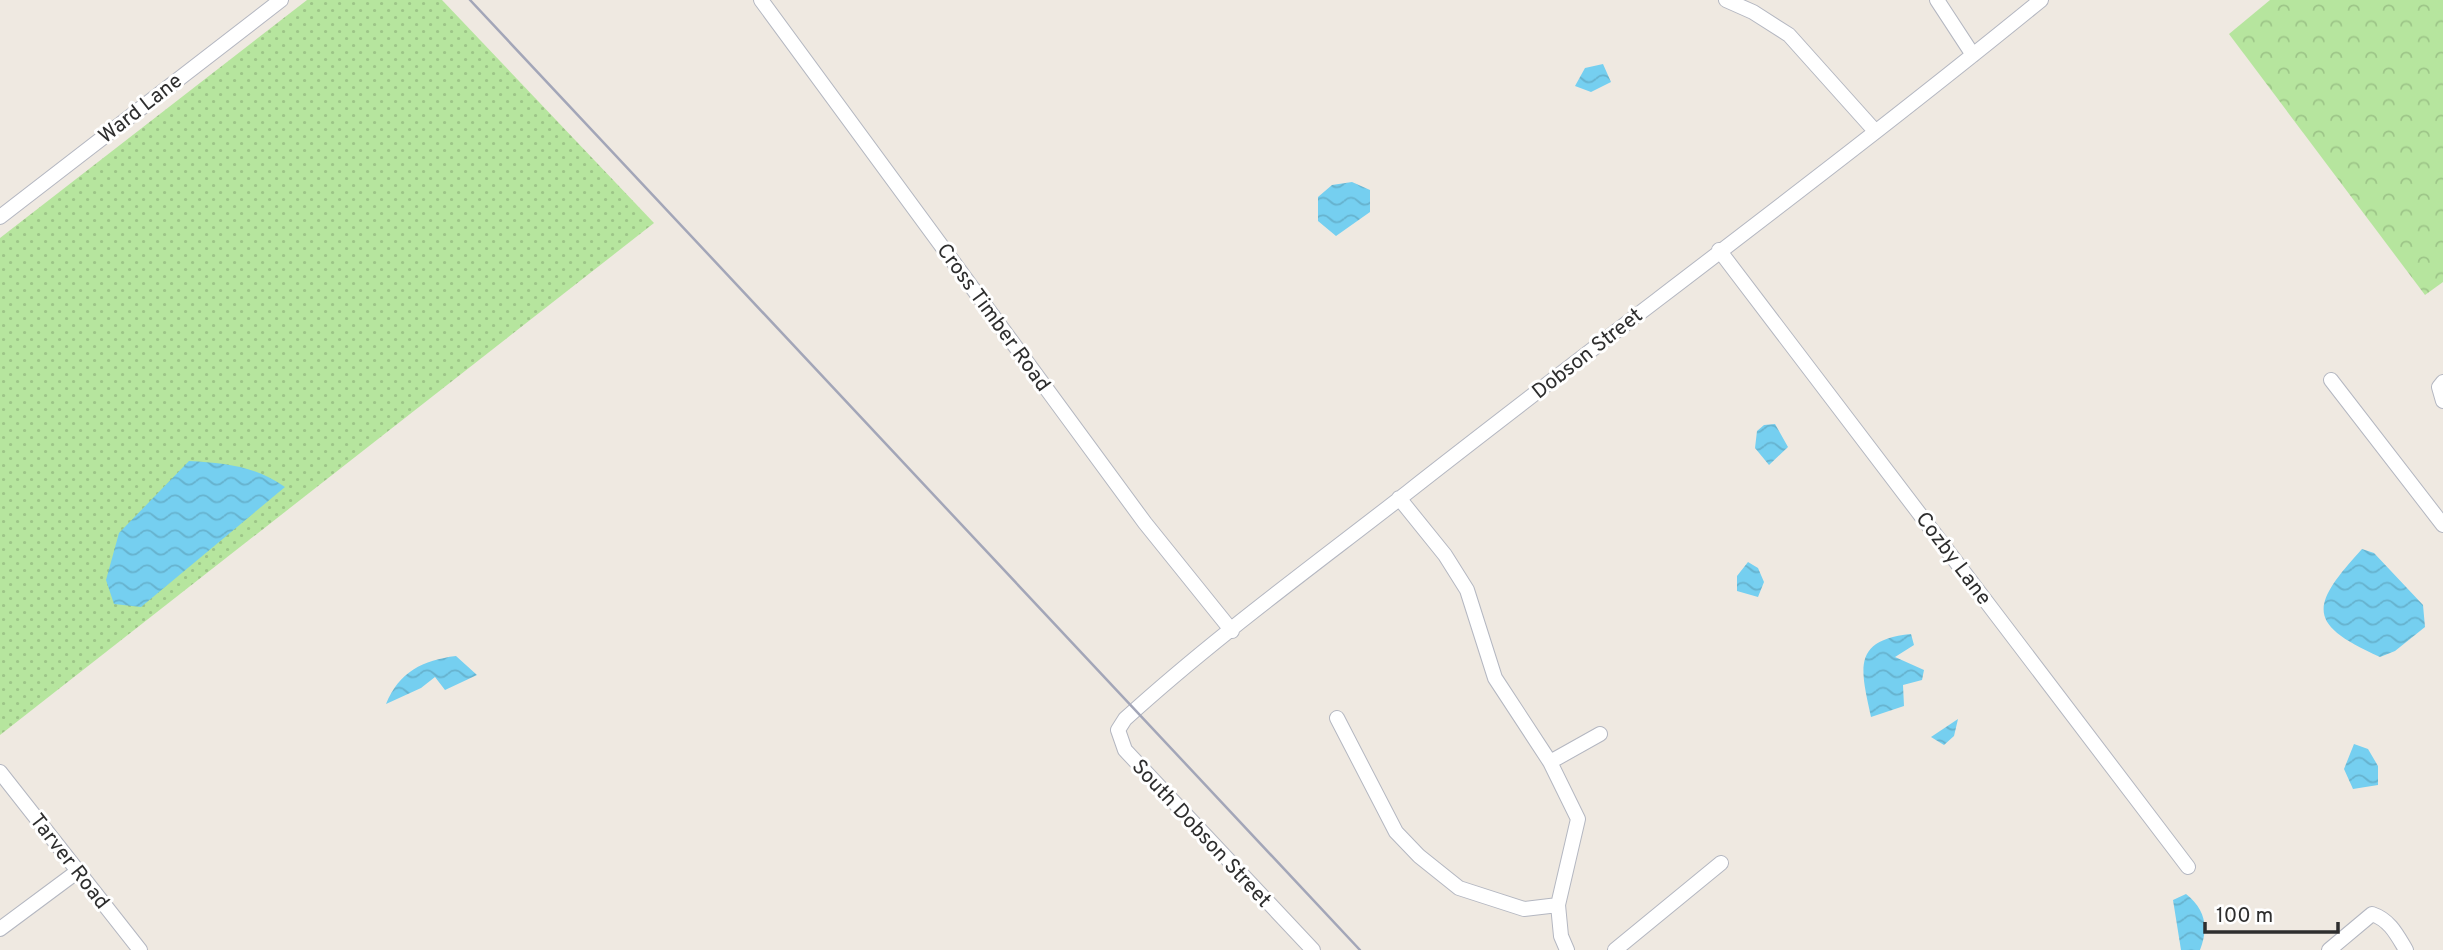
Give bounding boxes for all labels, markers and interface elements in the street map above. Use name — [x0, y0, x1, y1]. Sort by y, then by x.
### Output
street label: Ward Lane — [93, 68, 188, 150]
street label: Cross Timber Road — [930, 238, 1056, 398]
street label: Dobson Street — [1527, 303, 1649, 406]
street label: Cozby Lane — [1909, 507, 1997, 611]
street label: South Dobson Street — [1125, 754, 1277, 914]
street label: Tarver Road — [23, 809, 115, 915]
scale bar — [2205, 890, 2338, 934]
text: 100 m — [2216, 903, 2273, 930]

